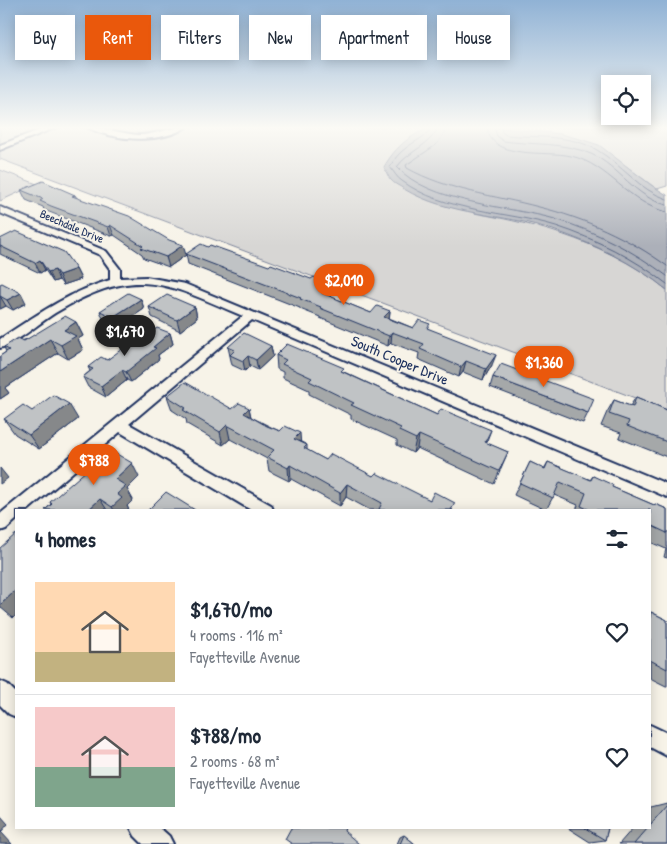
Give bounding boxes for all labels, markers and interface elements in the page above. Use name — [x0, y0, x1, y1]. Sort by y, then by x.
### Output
chip: Buy — [15, 15, 75, 60]
chip: Rent — [85, 15, 151, 60]
chip: Filters — [161, 15, 239, 60]
chip: New — [249, 15, 311, 60]
chip: Apartment — [321, 15, 427, 60]
chip: House — [437, 15, 510, 60]
map controls — [601, 75, 651, 125]
button: locate — [601, 75, 651, 125]
street label: Beechdale Drive — [37, 205, 107, 247]
pin: $2,010 — [303, 264, 385, 306]
text: $2,010 — [325, 269, 363, 291]
pin: $1,670 — [84, 314, 166, 357]
text: $1,670 — [106, 320, 144, 342]
street label: South Cooper Drive — [348, 330, 452, 390]
pin: $1,360 — [503, 346, 585, 388]
text: $1,360 — [525, 351, 563, 373]
pin: $788 — [64, 444, 124, 486]
text: $788 — [79, 449, 109, 471]
text: 4 homes — [35, 525, 96, 554]
icon: filters — [603, 525, 631, 553]
text: $1,670/mo — [190, 595, 272, 624]
icon: home — [75, 602, 135, 662]
icon: heart — [603, 618, 631, 646]
text: 4 rooms · 116 m² — [190, 624, 283, 646]
text: Fayetteville Avenue — [190, 646, 300, 668]
text: $788/mo — [190, 721, 261, 750]
icon: home — [75, 727, 135, 787]
icon: heart — [603, 743, 631, 771]
text: 2 rooms · 68 m² — [190, 750, 279, 772]
text: Fayetteville Avenue — [190, 772, 300, 794]

